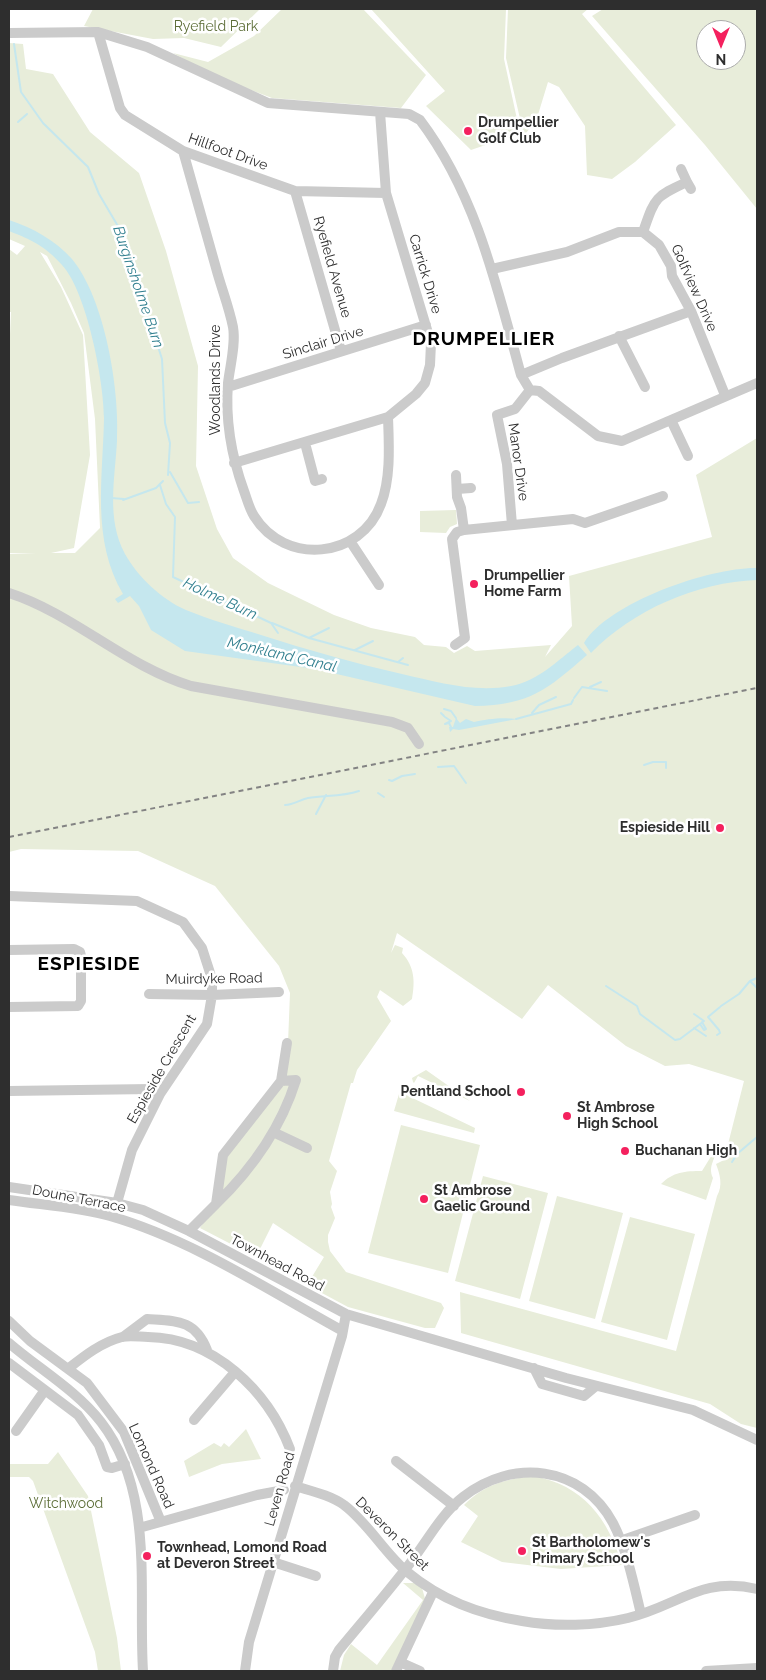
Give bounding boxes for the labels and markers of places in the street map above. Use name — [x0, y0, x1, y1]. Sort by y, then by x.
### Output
place label: Drumpellier Golf Club — [478, 115, 559, 148]
marker: Drumpellier Golf Club — [462, 125, 474, 137]
place label: Drumpellier Home Farm — [484, 568, 565, 600]
marker: Drumpellier Home Farm — [468, 578, 480, 590]
place label: Espieside Hill — [620, 820, 710, 836]
marker: Espieside Hill — [714, 822, 726, 834]
place label: Pentland School — [401, 1084, 511, 1100]
marker: Pentland School — [515, 1086, 527, 1098]
place label: St Ambrose High School — [577, 1100, 658, 1132]
marker: St Ambrose High School — [561, 1110, 573, 1122]
place label: Buchanan High — [635, 1143, 737, 1159]
marker: Buchanan High — [619, 1145, 631, 1157]
place label: St Ambrose Gaelic Ground — [434, 1183, 530, 1216]
marker: St Ambrose Gaelic Ground — [418, 1193, 430, 1205]
place label: St Bartholomew's Primary School — [532, 1535, 650, 1568]
place label: Townhead, Lomond Road at Deveron Street — [157, 1540, 327, 1572]
marker: St Bartholomew's Primary School — [516, 1545, 528, 1557]
marker: Townhead, Lomond Road at Deveron Street — [141, 1550, 153, 1562]

